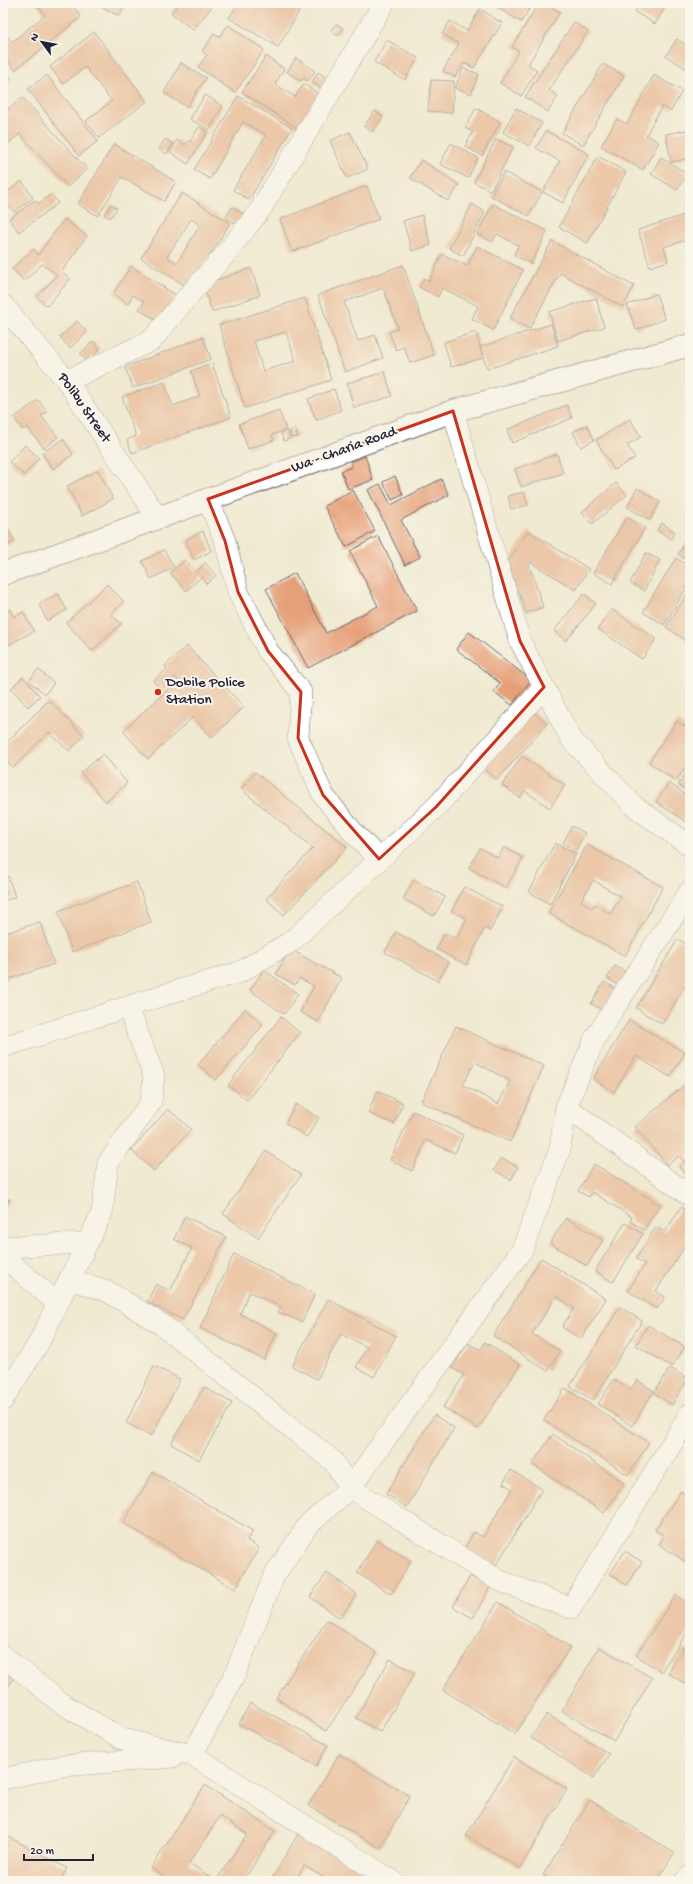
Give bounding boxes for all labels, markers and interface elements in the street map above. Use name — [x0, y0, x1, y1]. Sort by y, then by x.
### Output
north arrow — [22, 22, 62, 62]
text: N — [28, 32, 42, 44]
street label: Polibu Street — [53, 369, 116, 448]
street label: Wa - Charia Road — [289, 422, 400, 477]
place label: Dobile Police Station — [165, 674, 245, 709]
marker: Dobile Police Station — [153, 687, 163, 697]
scale bar — [24, 1836, 93, 1862]
text: 20 m — [30, 1845, 55, 1859]

